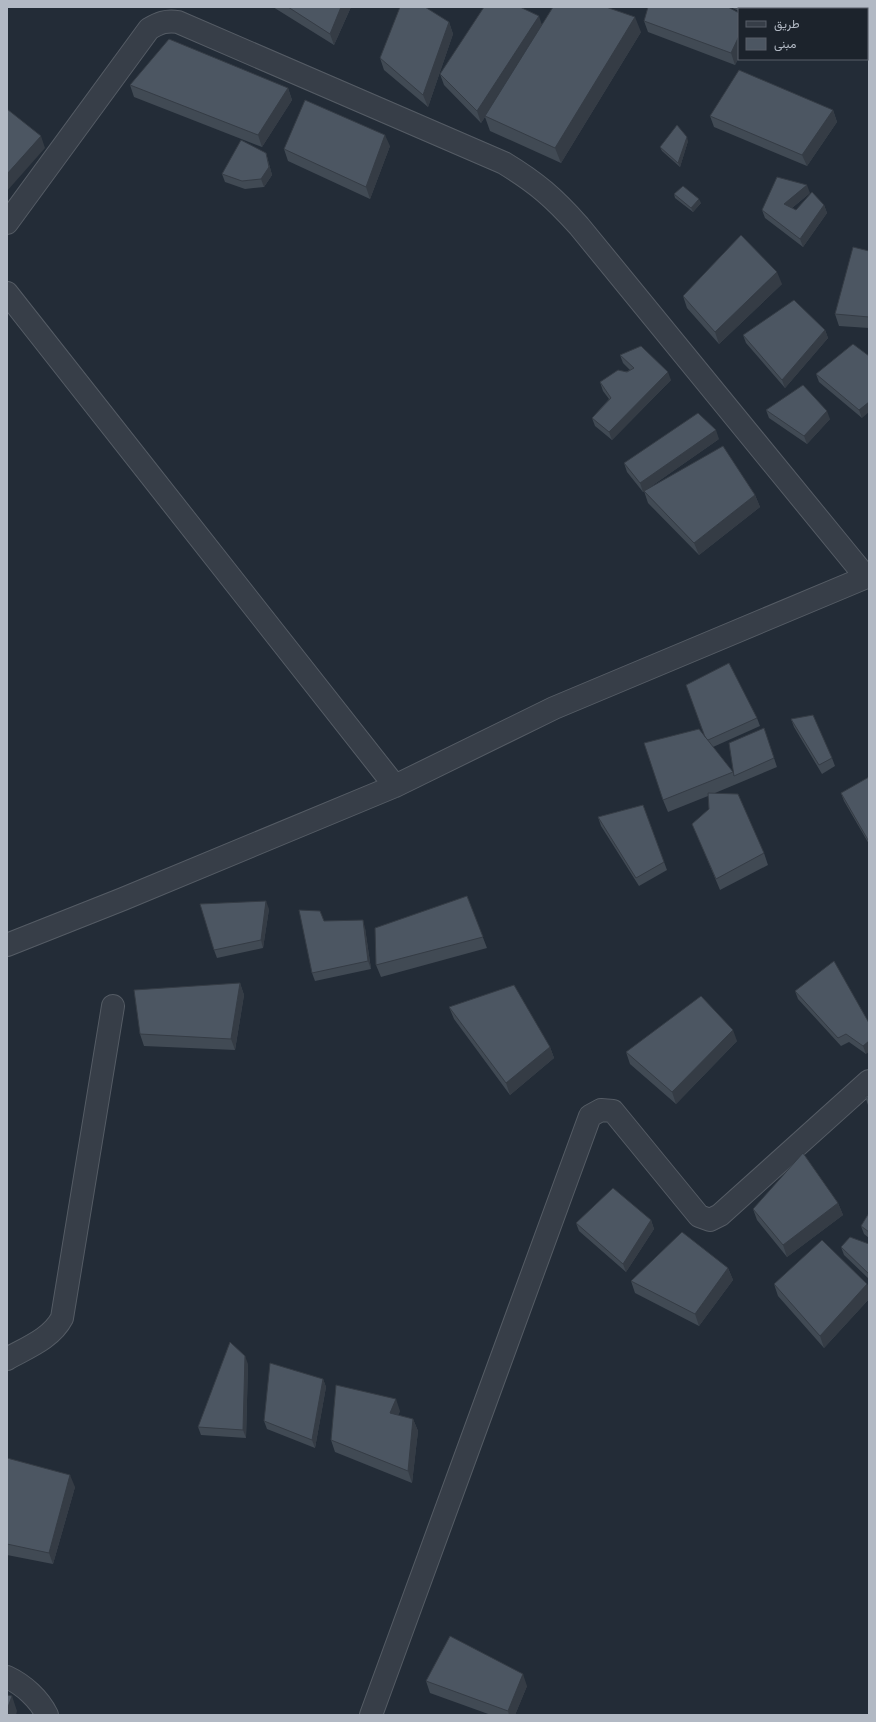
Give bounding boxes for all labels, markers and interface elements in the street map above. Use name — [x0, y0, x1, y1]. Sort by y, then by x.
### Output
legend — [738, 8, 868, 60]
text: طريق — [774, 17, 800, 32]
text: مبنى — [774, 37, 796, 52]

